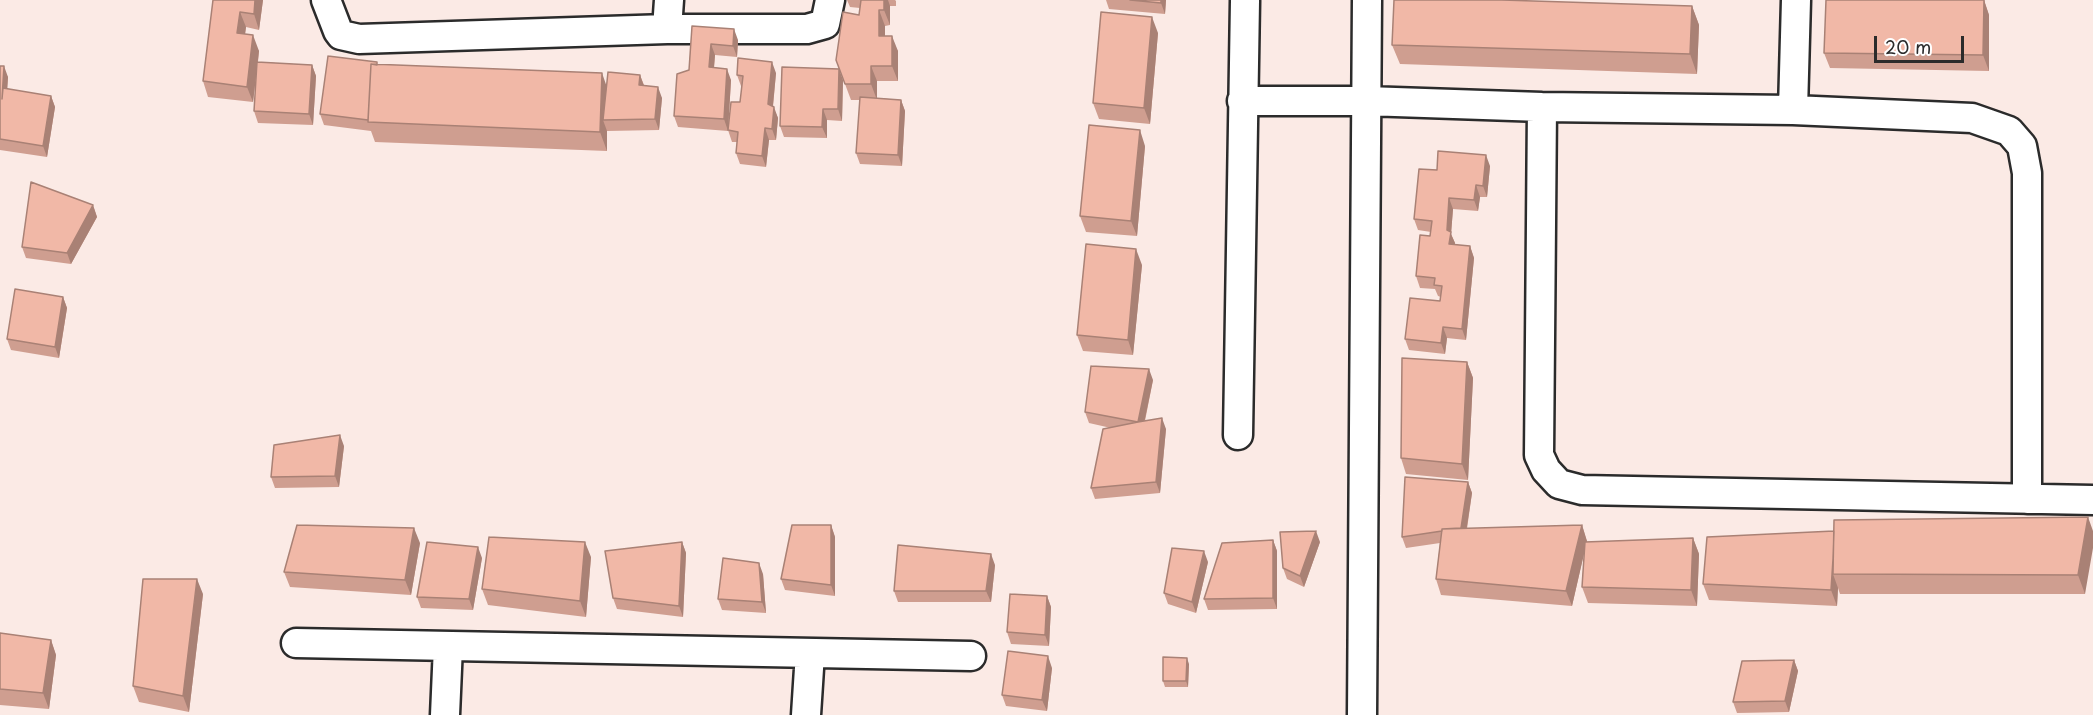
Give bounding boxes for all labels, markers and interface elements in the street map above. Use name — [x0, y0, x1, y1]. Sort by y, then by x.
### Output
scale bar — [1877, 24, 1967, 62]
text: 20 m — [1885, 33, 1931, 60]

